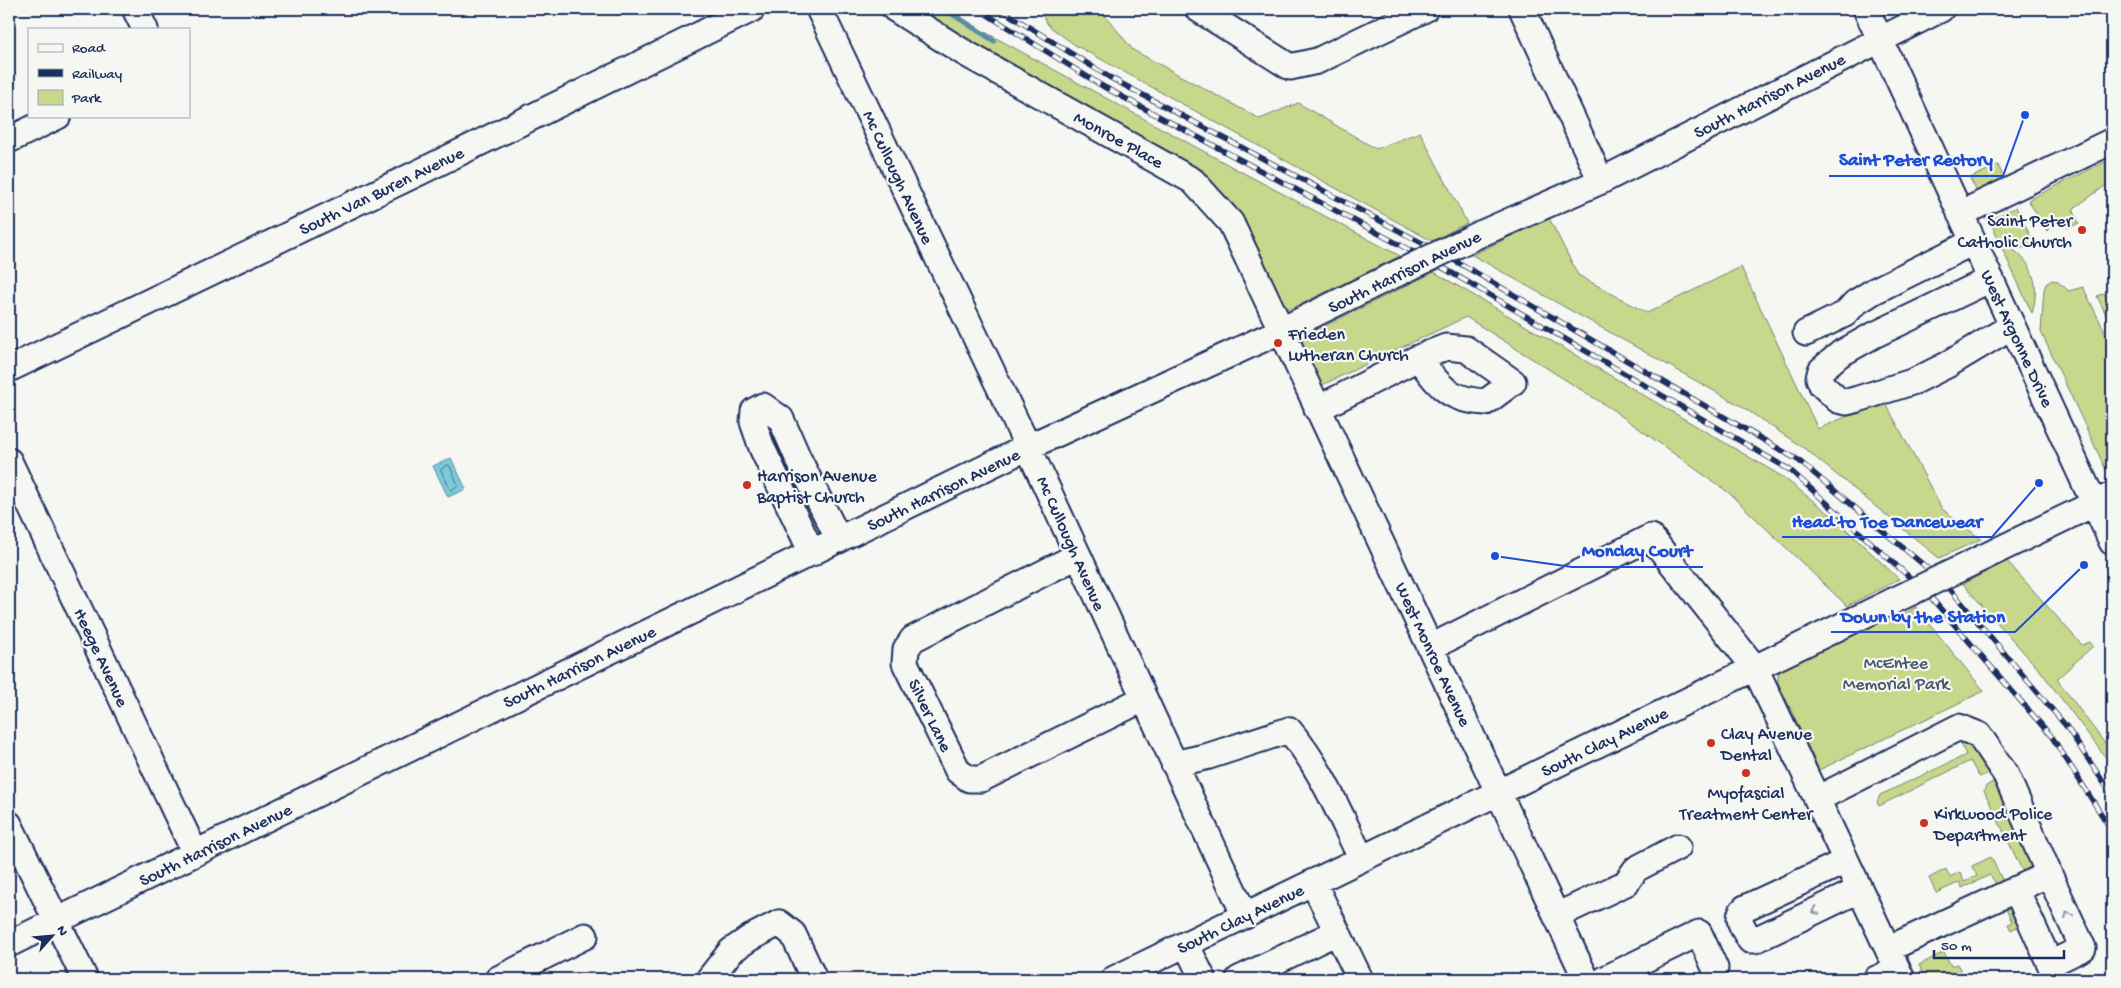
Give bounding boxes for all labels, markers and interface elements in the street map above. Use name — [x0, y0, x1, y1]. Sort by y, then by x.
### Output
legend — [28, 28, 190, 118]
text: Road — [72, 40, 106, 58]
street label: South Harrison Avenue — [1691, 50, 1850, 145]
text: Railway — [72, 66, 123, 84]
text: Park — [71, 90, 102, 108]
street label: Mc Cullough Avenue — [857, 108, 937, 249]
street label: Monroe Place — [1069, 108, 1167, 175]
callout: Saint Peter Rectory — [1829, 142, 2003, 176]
street label: South Van Buren Avenue — [296, 143, 468, 241]
text: Saint Peter Rectory — [1839, 150, 1994, 173]
place label: Saint Peter Catholic Church — [1958, 212, 2074, 254]
marker: Saint Peter Catholic Church — [2076, 224, 2088, 236]
street label: South Harrison Avenue — [1325, 227, 1485, 319]
street label: West Argonne Drive — [1975, 267, 2057, 412]
place label: Frieden Lutheran Church — [1287, 325, 1409, 367]
marker: Frieden Lutheran Church — [1272, 337, 1284, 349]
street label: South Harrison Avenue — [864, 445, 1024, 537]
place label: Harrison Avenue Baptist Church — [756, 467, 878, 509]
street label: Mc Cullough Avenue — [1031, 473, 1109, 615]
marker: Harrison Avenue Baptist Church — [741, 479, 753, 491]
callout: Head to Toe Dancewear — [1782, 503, 1992, 537]
text: Head to Toe Dancewear — [1792, 512, 1984, 535]
callout: Monclay Court — [1572, 533, 1703, 567]
text: Monclay Court — [1582, 541, 1695, 564]
street label: West Monroe Avenue — [1389, 580, 1475, 731]
callout: Down by the Station — [1831, 598, 2015, 632]
street label: Heege Avenue — [68, 605, 132, 712]
text: Down by the Station — [1839, 607, 2006, 630]
street label: South Harrison Avenue — [500, 622, 660, 714]
park label: McEntee Memorial Park — [1843, 654, 1951, 696]
street label: Silver Lane — [902, 676, 956, 757]
street label: South Clay Avenue — [1538, 703, 1673, 783]
place label: Clay Avenue Dental — [1720, 725, 1813, 767]
marker: Clay Avenue Dental — [1705, 737, 1717, 749]
marker: Myofascial Treatment Center — [1740, 767, 1752, 779]
place label: Myofascial Treatment Center — [1679, 784, 1814, 826]
street label: South Harrison Avenue — [136, 800, 296, 892]
place label: Kirkwood Police Department — [1933, 805, 2053, 847]
marker: Kirkwood Police Department — [1918, 817, 1930, 829]
street label: South Clay Avenue — [1174, 880, 1309, 960]
one-way arrow — [1811, 905, 1820, 915]
north arrow — [28, 910, 78, 960]
one-way arrow — [2063, 911, 2074, 920]
text: N — [52, 923, 71, 939]
scale bar — [1934, 928, 2064, 960]
text: 50 m — [1941, 938, 1972, 956]

